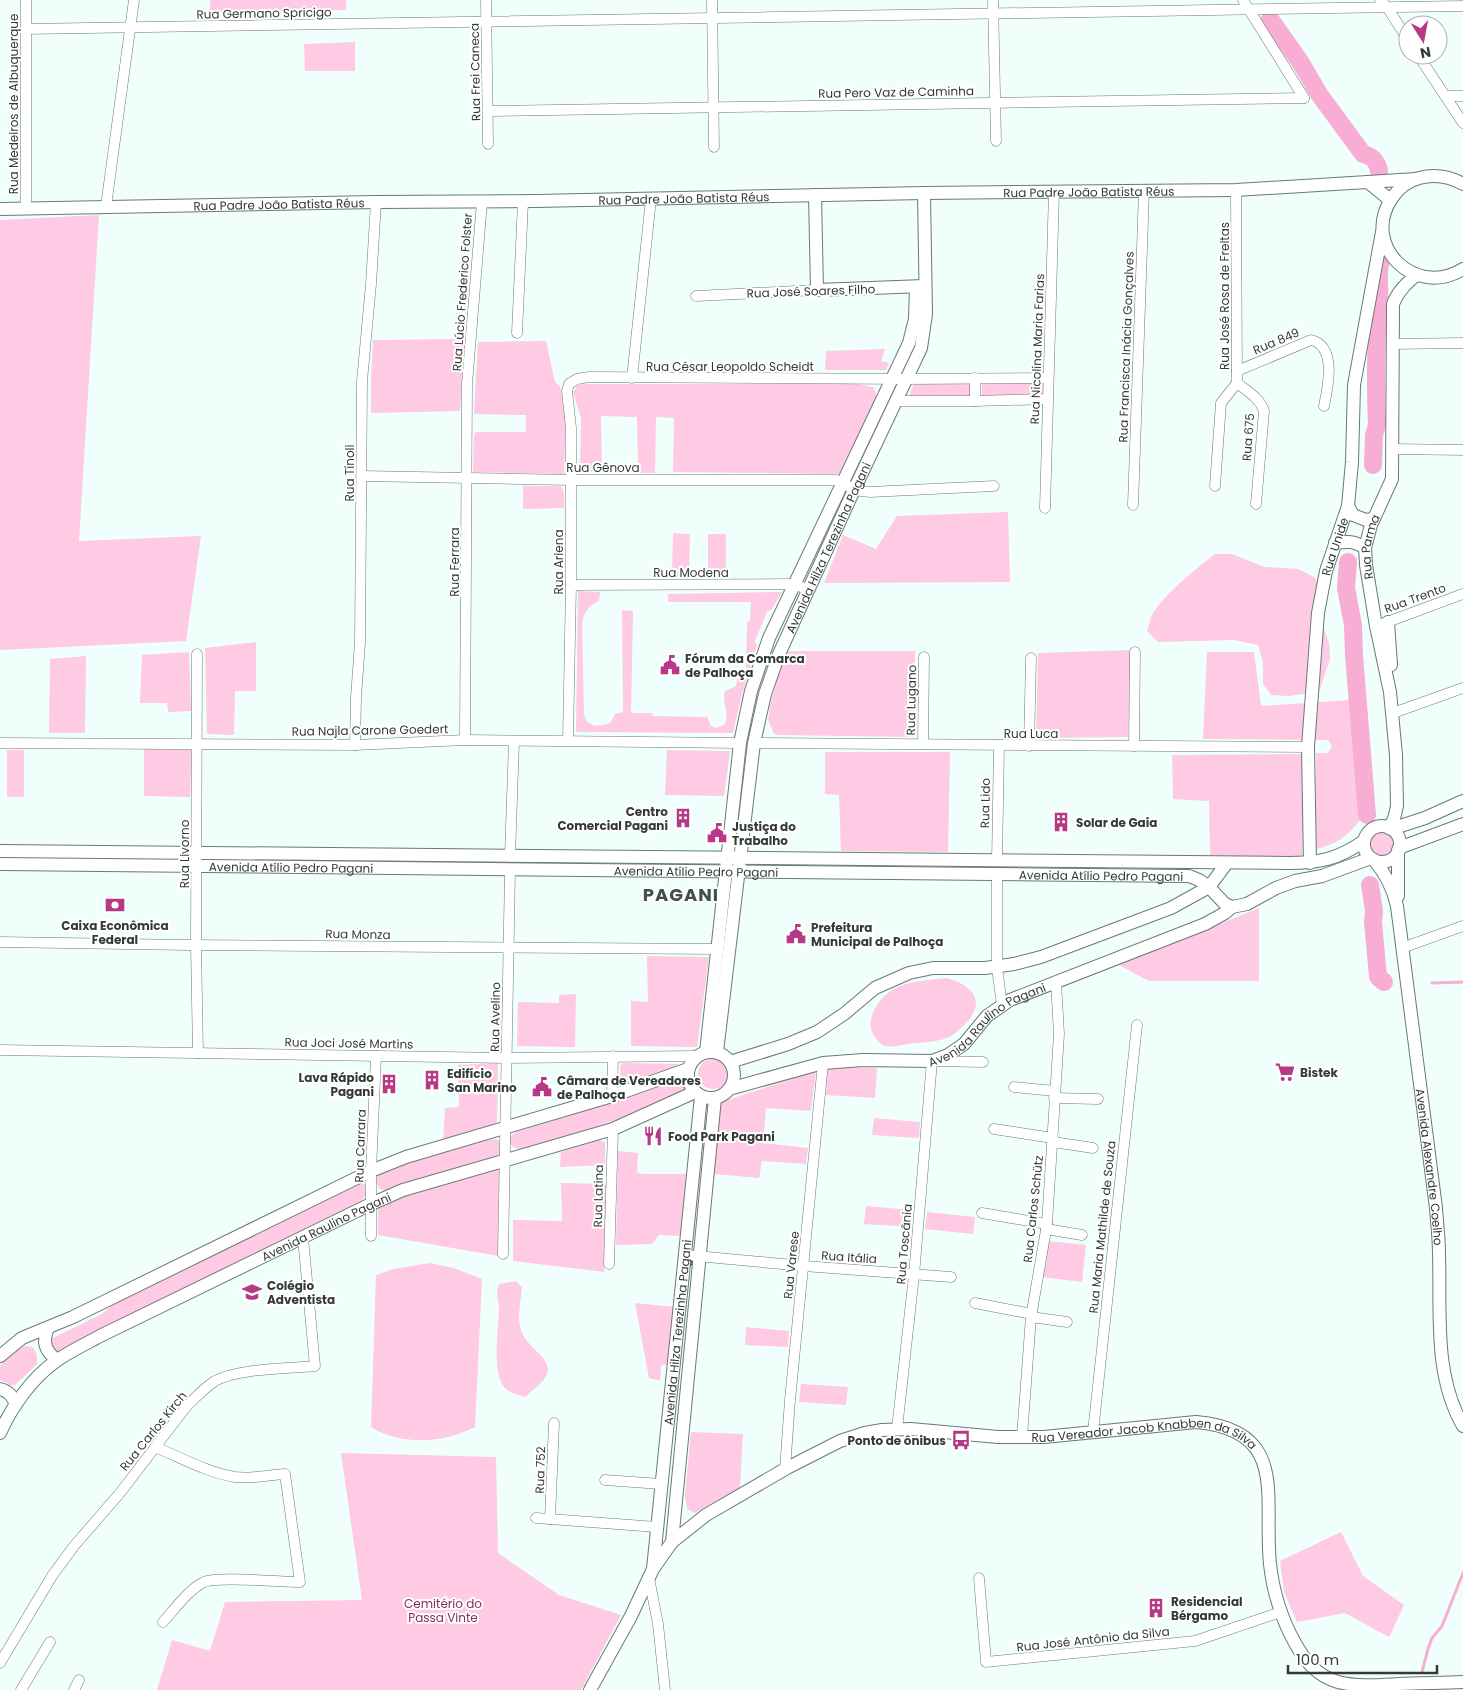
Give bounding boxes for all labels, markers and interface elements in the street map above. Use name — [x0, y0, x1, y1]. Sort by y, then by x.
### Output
street label: Rua Germano Spricigo — [196, 3, 332, 23]
street label: Rua Medeiros de Albuquerque — [5, 14, 22, 194]
north arrow — [1398, 15, 1448, 65]
street label: Rua Frei Caneca — [466, 23, 484, 121]
text: N — [1418, 42, 1433, 64]
street label: Rua Pero Vaz de Caminha — [818, 82, 974, 102]
street label: Rua Padre João Batista Réus — [1003, 182, 1175, 201]
street label: Rua Padre João Batista Réus — [598, 188, 770, 208]
street label: Rua Padre João Batista Réus — [193, 194, 365, 214]
street label: Rua Lúcio Frederico Folster — [448, 212, 476, 372]
street label: Rua José Rosa de Freitas — [1216, 222, 1233, 370]
street label: Rua Francisca Inácia Gonçalves — [1114, 251, 1138, 443]
street label: Rua Nicolina Maria Farias — [1026, 273, 1048, 425]
street label: Rua José Soares Filho — [746, 280, 876, 302]
street label: Rua 849 — [1250, 324, 1302, 358]
street label: Rua César Leopoldo Scheidt — [646, 358, 814, 375]
street label: Rua 675 — [1238, 412, 1258, 462]
street label: Rua Tínoli — [341, 444, 358, 502]
street label: Rua Gênova — [566, 459, 640, 476]
street label: Avenida Hilza Terezinha Pagani — [781, 459, 875, 636]
street label: Rua Parma — [1356, 511, 1383, 581]
street label: Rua Unide — [1317, 515, 1352, 577]
street label: Rua Ferrara — [446, 527, 463, 597]
street label: Rua Ariena — [550, 529, 567, 595]
street label: Rua Modena — [653, 564, 729, 581]
street label: Rua Trento — [1382, 579, 1448, 617]
place label: Fórum da Comarca de Palhoça — [685, 650, 805, 681]
public building icon: Fórum da Comarca de Palhoça — [659, 654, 681, 676]
street label: Rua Lugano — [902, 664, 920, 736]
street label: Rua Najla Carone Goedert — [291, 720, 449, 740]
street label: Rua Luca — [1004, 725, 1058, 742]
street label: Rua Lido — [976, 777, 994, 828]
place label: Centro Comercial Pagani — [557, 803, 668, 834]
building icon: Centro Comercial Pagani — [672, 807, 694, 829]
building icon: Solar de Gaia — [1050, 811, 1072, 833]
place label: Solar de Gaia — [1076, 814, 1157, 831]
place label: Justiça do Trabalho — [732, 818, 796, 849]
street label: Rua Livorno — [176, 819, 193, 888]
public building icon: Justiça do Trabalho — [706, 822, 728, 844]
street label: Avenida Atílio Pedro Pagani — [209, 858, 373, 876]
street label: Avenida Atílio Pedro Pagani — [614, 862, 778, 880]
street label: Avenida Atílio Pedro Pagani — [1019, 866, 1183, 884]
district label: PAGANI — [643, 882, 719, 907]
bank icon: Caixa Econômica Federal — [104, 894, 126, 916]
place label: Caixa Econômica Federal — [61, 917, 169, 948]
place label: Prefeitura Municipal de Palhoça — [811, 919, 943, 950]
public building icon: Prefeitura Municipal de Palhoça — [785, 923, 807, 945]
street label: Rua Monza — [325, 925, 391, 943]
street label: Avenida Raulino Pagani — [926, 978, 1048, 1070]
street label: Rua Avelino — [486, 982, 504, 1052]
street label: Rua Joci José Martins — [284, 1033, 414, 1053]
supermarket icon: Bistek — [1274, 1061, 1296, 1083]
place label: Bistek — [1300, 1064, 1338, 1081]
place label: Edifício San Marino — [447, 1065, 517, 1096]
place label: Lava Rápido Pagani — [298, 1069, 374, 1100]
building icon: Edifício San Marino — [421, 1069, 443, 1091]
place label: Câmara de Vereadores de Palhoça — [557, 1072, 701, 1103]
building icon: Lava Rápido Pagani — [378, 1073, 400, 1095]
public building icon: Câmara de Vereadores de Palhoça — [531, 1076, 553, 1098]
street label: Avenida Alexandre Coelho — [1412, 1087, 1447, 1246]
street label: Rua Carrara — [350, 1109, 370, 1183]
restaurant icon: Food Park Pagani — [642, 1125, 664, 1147]
place label: Food Park Pagani — [668, 1128, 775, 1145]
street label: Rua Maria Mathilde de Souza — [1084, 1140, 1120, 1314]
street label: Rua Carlos Schütz — [1019, 1155, 1047, 1263]
street label: Rua Latina — [589, 1165, 607, 1227]
street label: Avenida Raulino Pagani — [258, 1188, 393, 1265]
street label: Rua Toscânia — [892, 1203, 916, 1285]
street label: Rua Varese — [779, 1230, 803, 1300]
street label: Avenida Hilza Terezinha Pagani — [659, 1239, 695, 1426]
street label: Rua Itália — [821, 1247, 877, 1267]
place label: Colégio Adventista — [267, 1277, 335, 1308]
school or university icon: Colégio Adventista — [241, 1281, 263, 1303]
street label: Rua Carlos Kirch — [116, 1388, 190, 1474]
street label: Rua Vereador Jacob Knabben da Silva — [1031, 1414, 1261, 1453]
bus stop icon: Ponto de ônibus — [950, 1429, 972, 1451]
place label: Ponto de ônibus — [847, 1432, 946, 1449]
street label: Rua 752 — [531, 1446, 549, 1494]
place label: Residencial Bérgamo — [1171, 1593, 1243, 1624]
park label: Cemitério do Passa Vinte — [404, 1595, 482, 1626]
building icon: Residencial Bérgamo — [1145, 1597, 1167, 1619]
street label: Rua José Antônio da Silva — [1016, 1623, 1170, 1655]
scale bar — [1288, 1642, 1437, 1674]
text: 100 m — [1296, 1649, 1339, 1670]

